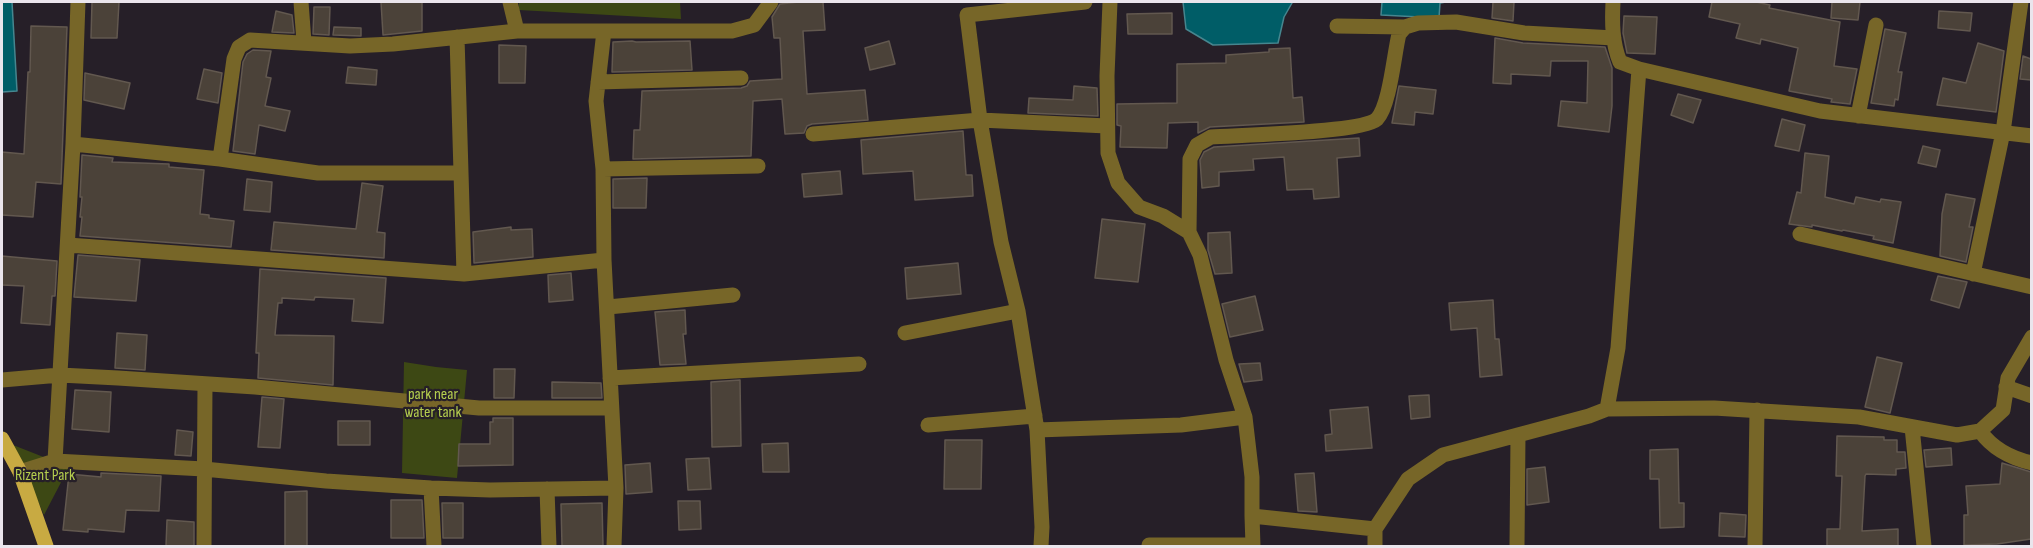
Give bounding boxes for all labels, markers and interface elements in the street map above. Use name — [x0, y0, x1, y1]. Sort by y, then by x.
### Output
park label: park near water tank — [404, 385, 462, 423]
park label: Rizent Park — [15, 466, 75, 486]

